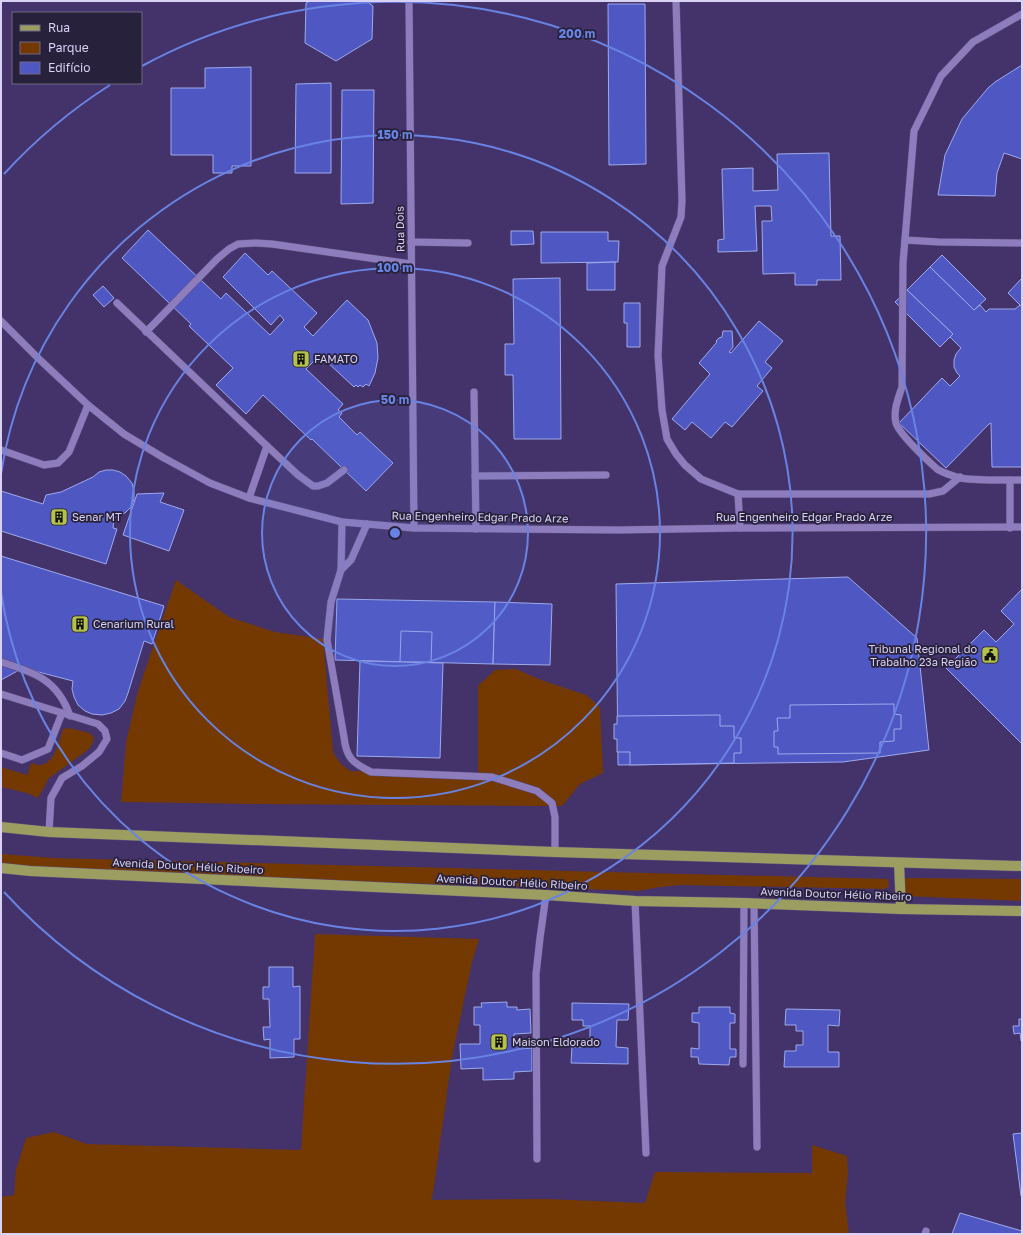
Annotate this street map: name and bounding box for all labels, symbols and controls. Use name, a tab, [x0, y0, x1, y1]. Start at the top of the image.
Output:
legend	[12, 12, 142, 84]
text: Rua	[48, 20, 70, 35]
text: 200 m	[559, 26, 595, 41]
text: Parque	[48, 40, 89, 55]
text: Edifício	[48, 60, 90, 75]
text: 150 m	[378, 127, 412, 142]
street label: Rua Dois	[393, 206, 406, 252]
text: 100 m	[377, 260, 413, 275]
building icon: FAMATO	[291, 349, 311, 369]
place label: FAMATO	[314, 352, 358, 365]
text: 50 m	[381, 392, 409, 407]
building icon: Senar MT	[49, 507, 69, 527]
street label: Rua Engenheiro Edgar Prado Arze	[392, 508, 568, 525]
place label: Senar MT	[72, 510, 122, 523]
street label: Rua Engenheiro Edgar Prado Arze	[716, 510, 892, 523]
centre of rings	[388, 526, 402, 540]
building icon: Cenarium Rural	[70, 614, 90, 634]
place label: Cenarium Rural	[93, 617, 175, 630]
place label: Tribunal Regional do Trabalho 23ª Região	[869, 642, 977, 668]
public building icon: Tribunal Regional do Trabalho 23ª Região	[980, 645, 1000, 665]
street label: Avenida Doutor Hélio Ribeiro	[112, 855, 264, 876]
street label: Avenida Doutor Hélio Ribeiro	[436, 871, 588, 892]
street label: Avenida Doutor Hélio Ribeiro	[760, 884, 912, 903]
building icon: Maison Eldorado	[489, 1032, 509, 1052]
place label: Maison Eldorado	[512, 1035, 600, 1048]

